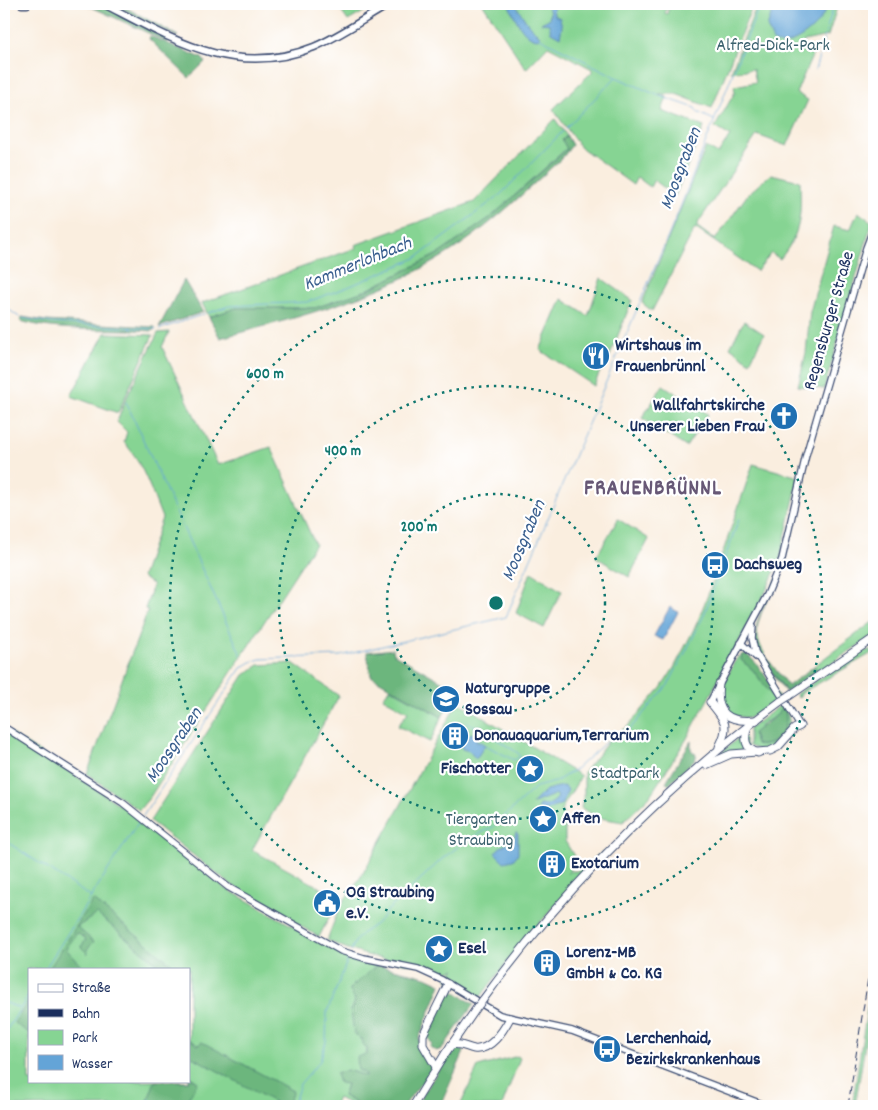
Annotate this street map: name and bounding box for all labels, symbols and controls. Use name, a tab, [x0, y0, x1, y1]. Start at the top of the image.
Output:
park label: Alfred-Dick-Park	[716, 34, 830, 59]
water label: Moosgraben	[654, 123, 710, 214]
water label: Kammerlohbach	[300, 231, 417, 299]
street label: Regensburger Straße	[798, 249, 862, 393]
place label: Wirtshaus im Frauenbrünnl	[615, 334, 706, 380]
restaurant icon: Wirtshaus im Frauenbrünnl	[581, 341, 611, 371]
text: 600 m	[246, 364, 284, 386]
place label: Wallfahrtskirche Unserer Lieben Frau	[629, 394, 765, 440]
church icon: Wallfahrtskirche Unserer Lieben Frau	[769, 401, 799, 431]
text: 400 m	[325, 441, 361, 463]
district label: FRAUENBRÜNNL	[584, 474, 722, 505]
water label: Moosgraben	[496, 495, 555, 586]
text: 200 m	[401, 517, 437, 539]
bus stop icon: Dachsweg	[700, 550, 730, 580]
place label: Dachsweg	[734, 553, 802, 578]
centre of rings	[487, 594, 505, 612]
place label: Naturgruppe Sossau	[465, 677, 550, 723]
school or university icon: Naturgruppe Sossau	[431, 684, 461, 714]
water label: Moosgraben	[140, 702, 211, 789]
building icon: Donauaquarium,Terrarium	[440, 721, 470, 751]
place label: Donauaquarium,Terrarium	[474, 724, 649, 749]
place icon: Fischotter	[515, 754, 545, 784]
place label: Fischotter	[441, 757, 511, 782]
park label: Stadtpark	[591, 762, 659, 787]
place icon: Affen	[528, 804, 558, 834]
place label: Affen	[562, 807, 600, 832]
park label: Tiergarten Straubing	[446, 808, 516, 854]
building icon: Exotarium	[537, 849, 567, 879]
place label: Exotarium	[571, 852, 639, 877]
place label: OG Straubing e.V.	[346, 881, 434, 927]
public building icon: OG Straubing e.V.	[312, 888, 342, 918]
place icon: Esel	[424, 934, 454, 964]
place label: Esel	[458, 937, 487, 962]
place label: Lorenz-MB GmbH & Co. KG	[566, 941, 662, 987]
building icon: Lorenz-MB GmbH & Co. KG	[532, 948, 562, 978]
legend	[28, 968, 190, 1082]
text: Straße	[72, 978, 111, 1000]
text: Bahn	[72, 1004, 100, 1026]
place label: Lerchenhaid, Bezirkskrankenhaus	[626, 1027, 761, 1073]
text: Park	[72, 1028, 98, 1050]
bus stop icon: Lerchenhaid, Bezirkskrankenhaus	[592, 1034, 622, 1064]
text: Wasser	[72, 1054, 113, 1076]

